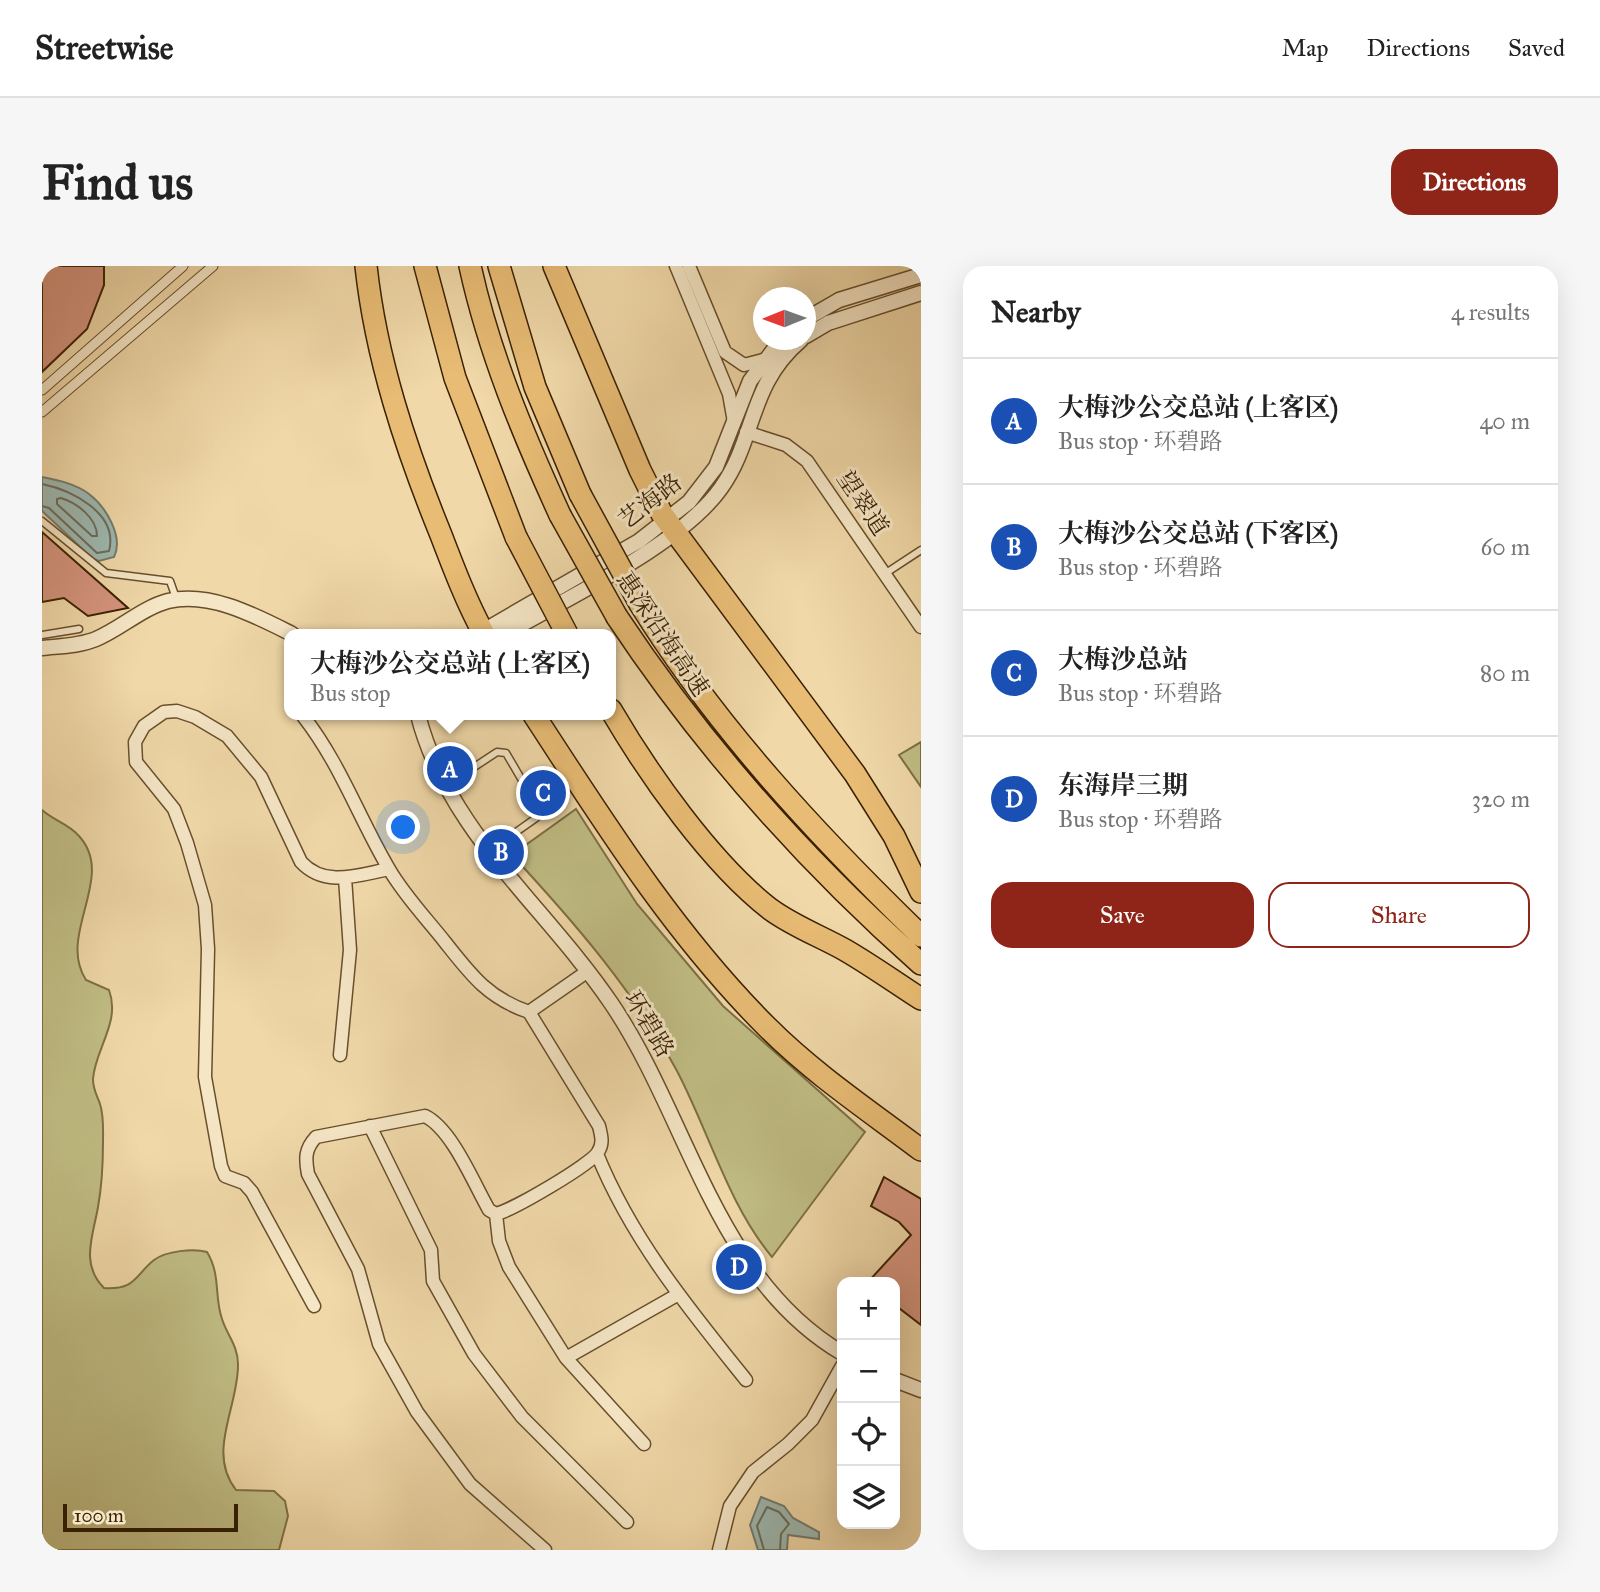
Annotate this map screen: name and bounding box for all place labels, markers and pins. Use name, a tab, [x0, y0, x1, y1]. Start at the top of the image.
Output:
pin: A	[427, 743, 473, 795]
pin: C	[520, 767, 566, 819]
pin: B	[478, 826, 524, 878]
pin: D	[716, 1241, 762, 1293]

